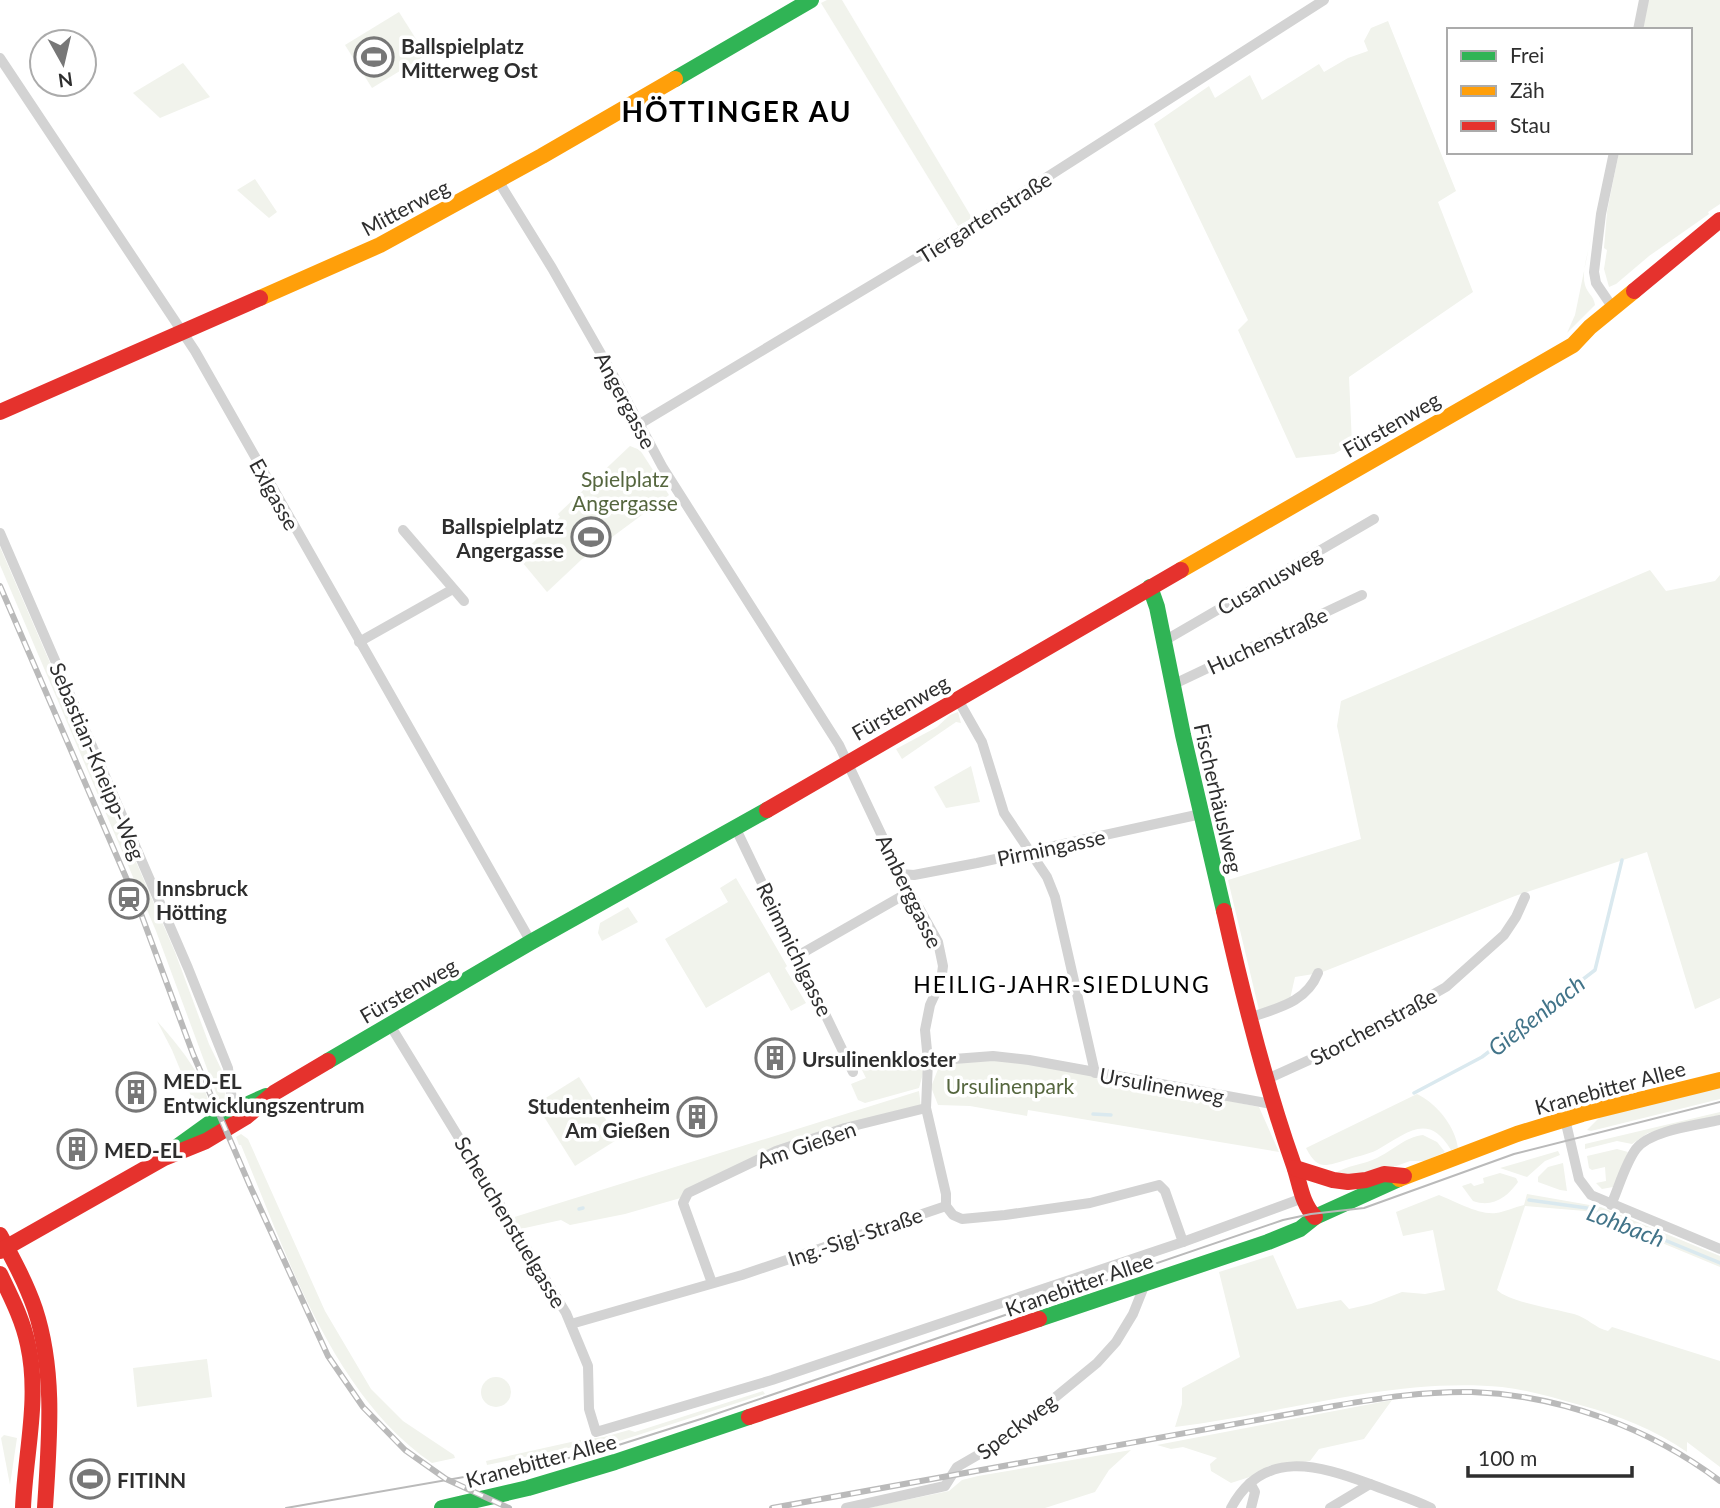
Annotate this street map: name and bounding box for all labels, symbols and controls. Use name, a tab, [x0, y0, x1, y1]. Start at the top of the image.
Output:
north arrow	[28, 28, 98, 98]
legend	[1447, 28, 1692, 154]
place label: Ballspielplatz Mitterweg Ost	[401, 33, 538, 82]
sports icon: Ballspielplatz Mitterweg Ost	[353, 36, 395, 78]
text: Frei	[1510, 42, 1544, 67]
text: N	[57, 68, 74, 93]
text: Zäh	[1510, 77, 1545, 102]
district label: HÖTTINGER AU	[621, 94, 853, 128]
text: Stau	[1510, 112, 1551, 137]
street label: Tiergartenstraße	[913, 166, 1055, 268]
street label: Mitterweg	[357, 173, 453, 241]
street label: Angergasse	[590, 347, 662, 453]
street label: Fürstenweg	[1338, 386, 1444, 462]
street label: Exlgasse	[245, 454, 305, 534]
park label: Spielplatz Angergasse	[572, 466, 678, 515]
place label: Ballspielplatz Angergasse	[441, 513, 564, 562]
sports icon: Ballspielplatz Angergasse	[570, 516, 612, 558]
street label: Cusanusweg	[1213, 540, 1326, 620]
street label: Huchenstraße	[1203, 601, 1331, 679]
street label: Sebastian-Kneipp-Weg	[45, 659, 151, 863]
street label: Fürstenweg	[847, 669, 953, 745]
street label: Fischerhäuslweg	[1190, 721, 1248, 875]
street label: Pirmingasse	[995, 823, 1107, 871]
street label: Amberggasse	[872, 830, 948, 952]
place label: Innsbruck Hötting	[156, 875, 249, 924]
station icon: Innsbruck Hötting	[108, 878, 150, 920]
street label: Reimmichlgasse	[752, 878, 838, 1020]
street label: Fürstenweg	[355, 952, 461, 1028]
water label: Gießenbach	[1482, 969, 1590, 1061]
district label: HEILIG-JAHR-SIEDLUNG	[913, 970, 1211, 998]
street label: Storchenstraße	[1305, 982, 1441, 1070]
building icon: Ursulinenkloster	[754, 1037, 796, 1079]
place label: Ursulinenkloster	[802, 1046, 956, 1071]
street label: Kranebitter Allee	[1532, 1055, 1688, 1119]
street label: Ursulinenweg	[1098, 1062, 1226, 1108]
place label: MED-EL Entwicklungszentrum	[163, 1068, 365, 1117]
building icon: MED-EL Entwicklungszentrum	[115, 1071, 157, 1113]
park label: Ursulinenpark	[946, 1073, 1075, 1098]
place label: Studentenheim Am Gießen	[528, 1093, 670, 1142]
building icon: Studentenheim Am Gießen	[676, 1096, 718, 1138]
street label: Am Gießen	[753, 1115, 859, 1173]
building icon: MED-EL	[56, 1128, 98, 1170]
street label: Scheuchenstuelgasse	[450, 1132, 572, 1312]
place label: MED-EL	[104, 1137, 183, 1162]
water label: Lohbach	[1583, 1197, 1669, 1253]
street label: Ing.-Sigl-Straße	[784, 1201, 926, 1271]
street label: Kranebitter Allee	[1002, 1247, 1156, 1321]
street label: Speckweg	[971, 1388, 1061, 1464]
street label: Kranebitter Allee	[463, 1428, 619, 1492]
scale bar	[1468, 1434, 1632, 1478]
text: 100 m	[1478, 1445, 1537, 1470]
sports icon: FITINN	[69, 1458, 111, 1500]
place label: FITINN	[117, 1467, 186, 1492]

